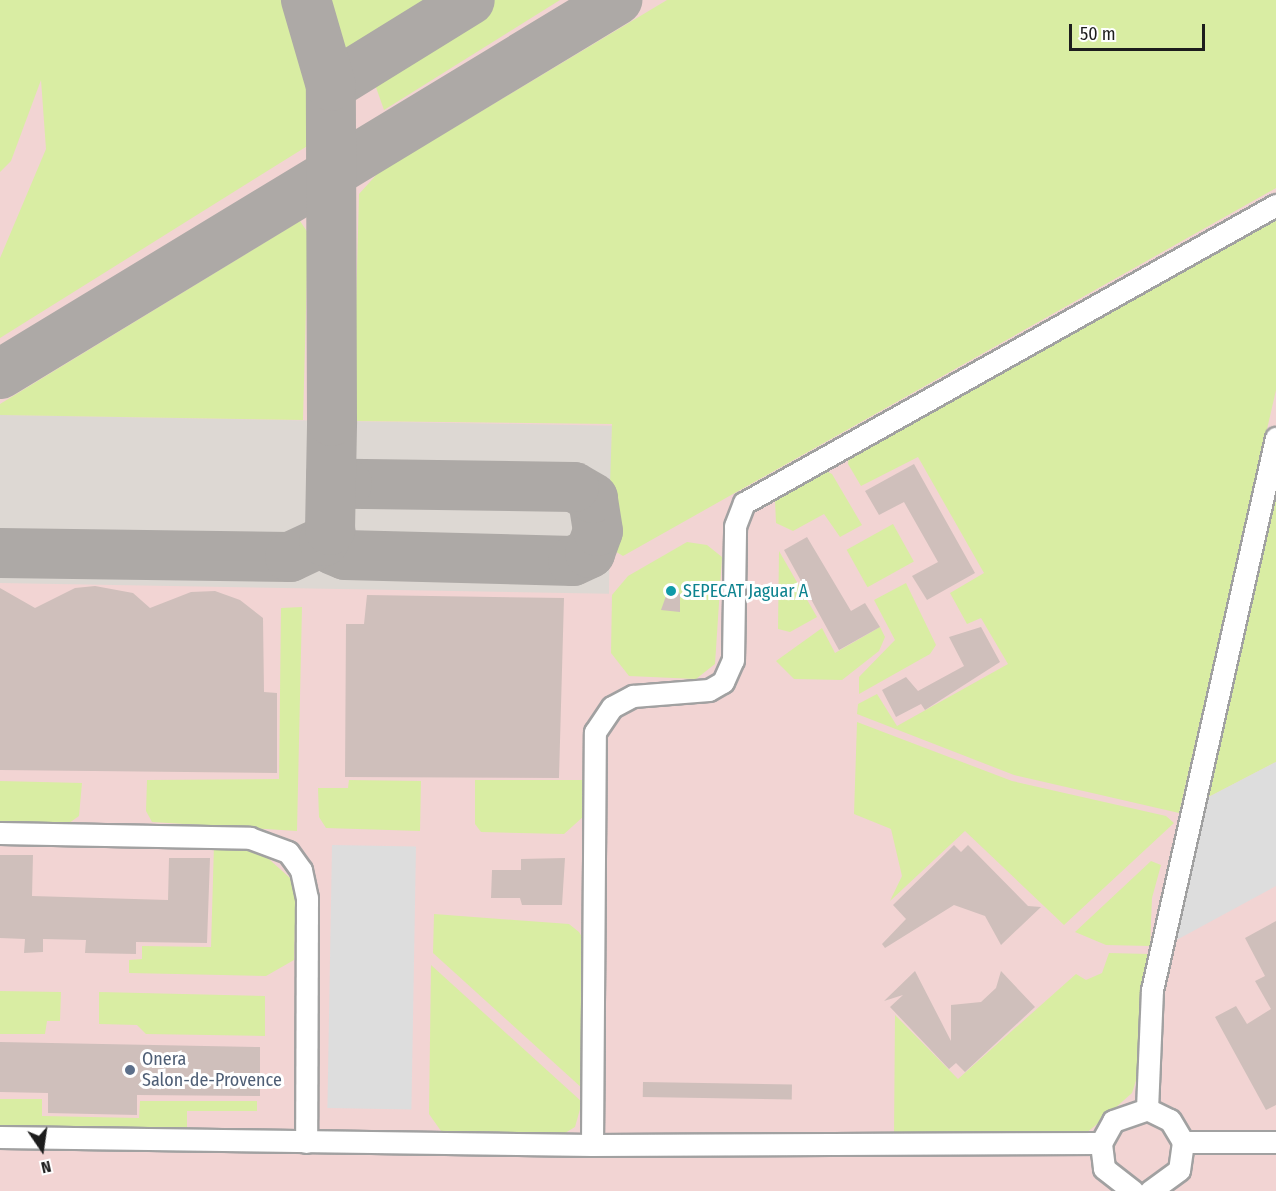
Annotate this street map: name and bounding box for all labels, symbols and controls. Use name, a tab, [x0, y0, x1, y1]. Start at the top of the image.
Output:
scale bar	[1072, 12, 1208, 50]
text: 50 m	[1080, 23, 1116, 45]
place label: SEPECAT Jaguar A	[683, 580, 808, 602]
marker: SEPECAT Jaguar A	[664, 584, 678, 598]
place label: Onera Salon-de-Provence	[142, 1049, 282, 1092]
marker: Onera Salon-de-Provence	[123, 1063, 137, 1077]
north arrow	[12, 1119, 72, 1179]
text: N	[39, 1157, 53, 1177]

